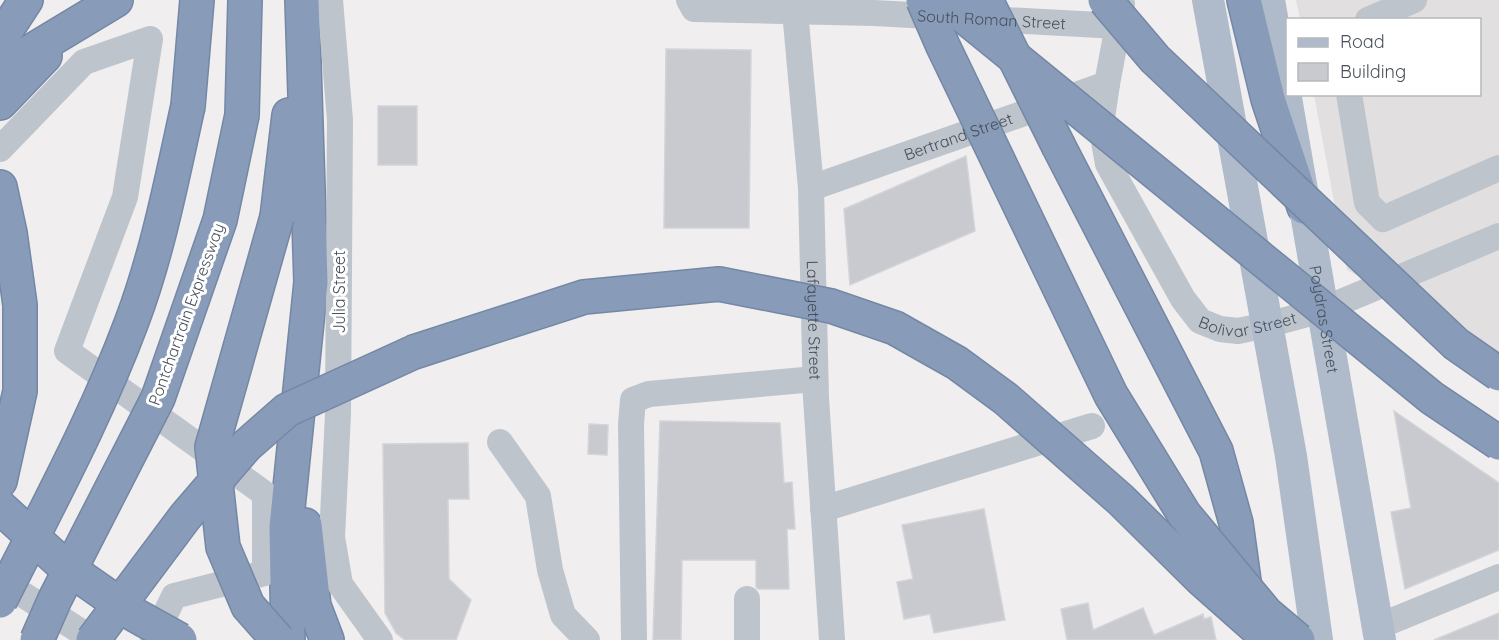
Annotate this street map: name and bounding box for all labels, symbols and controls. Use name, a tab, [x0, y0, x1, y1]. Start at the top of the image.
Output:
street label: South Roman Street	[917, 5, 1066, 33]
legend	[1286, 18, 1481, 96]
text: Road	[1340, 30, 1385, 53]
text: Building	[1340, 60, 1406, 83]
street label: Bertrand Street	[901, 108, 1015, 165]
street label: Pontchartrain Expressway	[144, 220, 228, 408]
street label: Julia Street	[329, 250, 349, 334]
street label: Lafayette Street	[803, 260, 826, 380]
street label: Poydras Street	[1305, 264, 1344, 375]
street label: Bolivar Street	[1196, 307, 1298, 342]

